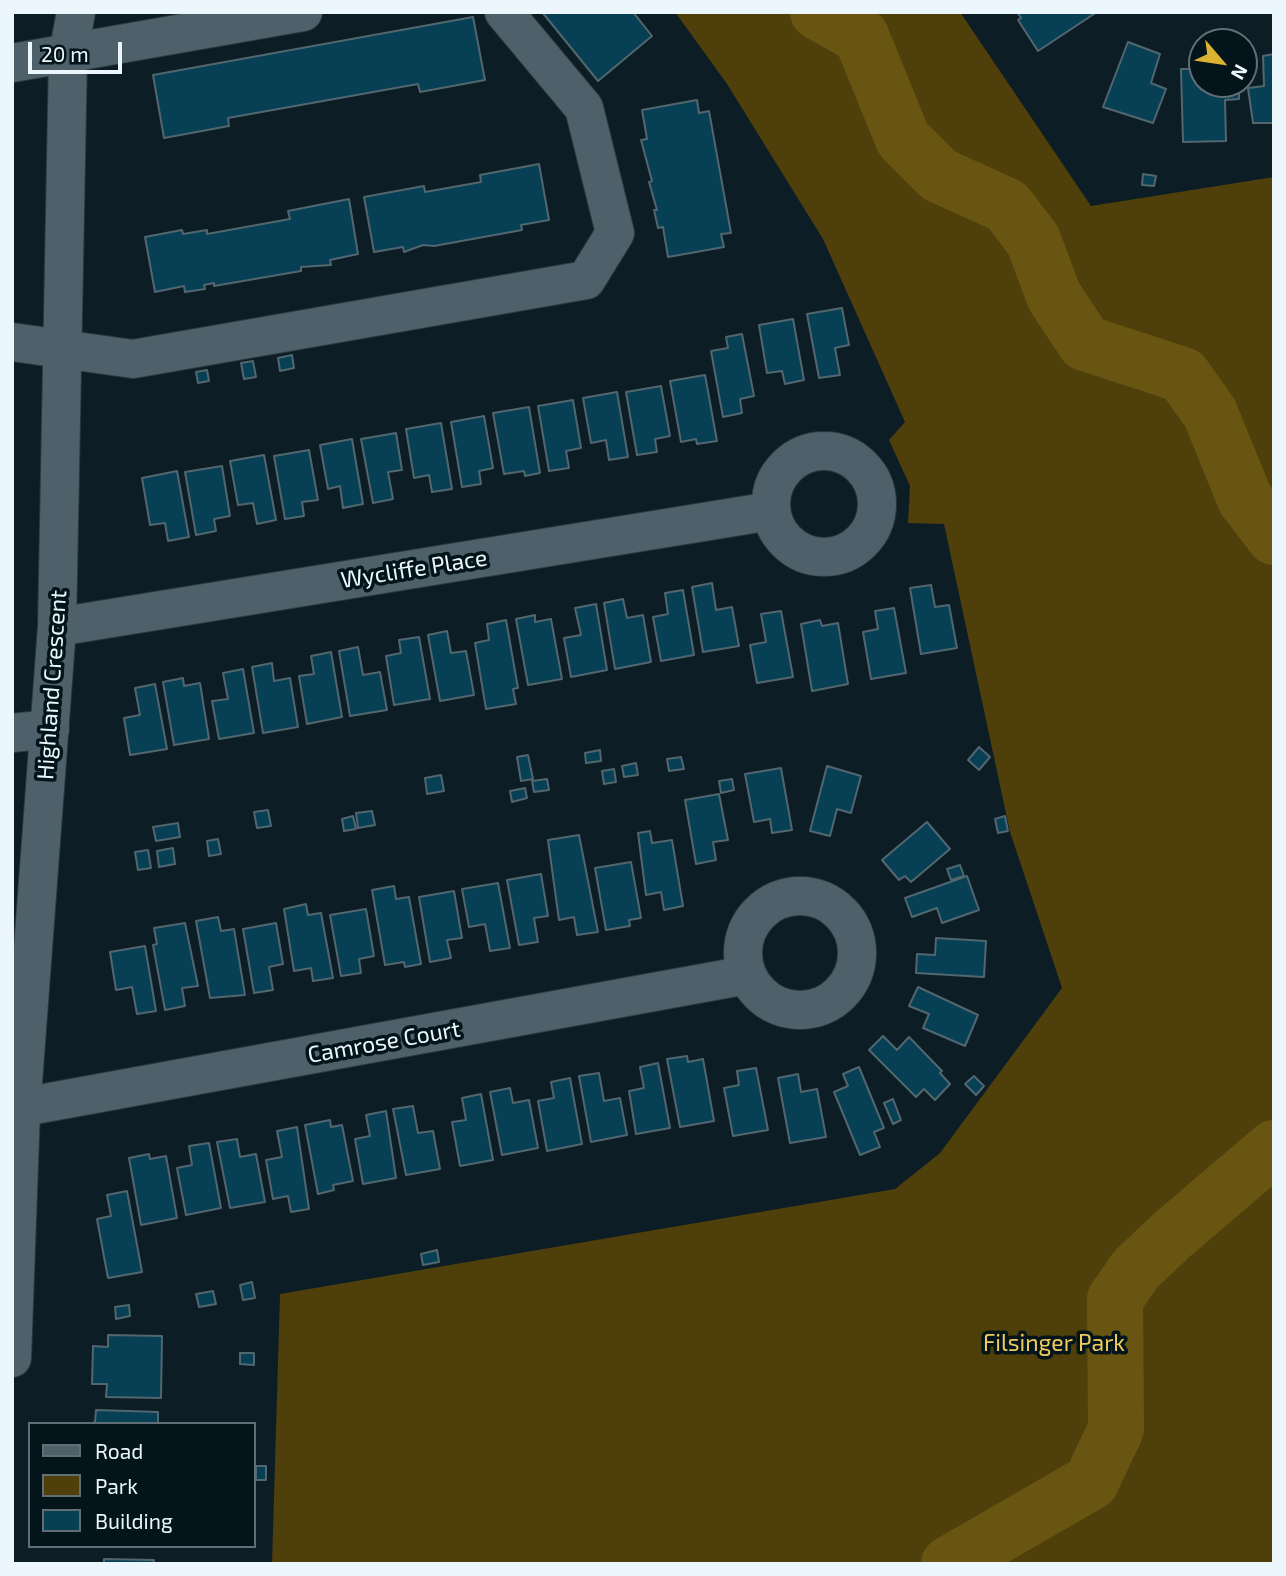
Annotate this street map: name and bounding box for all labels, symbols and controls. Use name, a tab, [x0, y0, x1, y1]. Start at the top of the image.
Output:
scale bar	[32, 28, 126, 72]
north arrow	[1188, 28, 1258, 98]
text: 20 m	[41, 41, 89, 66]
text: N	[1227, 61, 1253, 84]
street label: Wycliffe Place	[339, 544, 489, 594]
street label: Highland Crescent	[32, 589, 72, 781]
street label: Camrose Court	[306, 1015, 462, 1069]
park label: Filsinger Park	[983, 1329, 1125, 1357]
legend	[28, 1422, 256, 1548]
text: Road	[95, 1438, 143, 1463]
text: Park	[95, 1473, 138, 1498]
text: Building	[95, 1508, 173, 1533]

